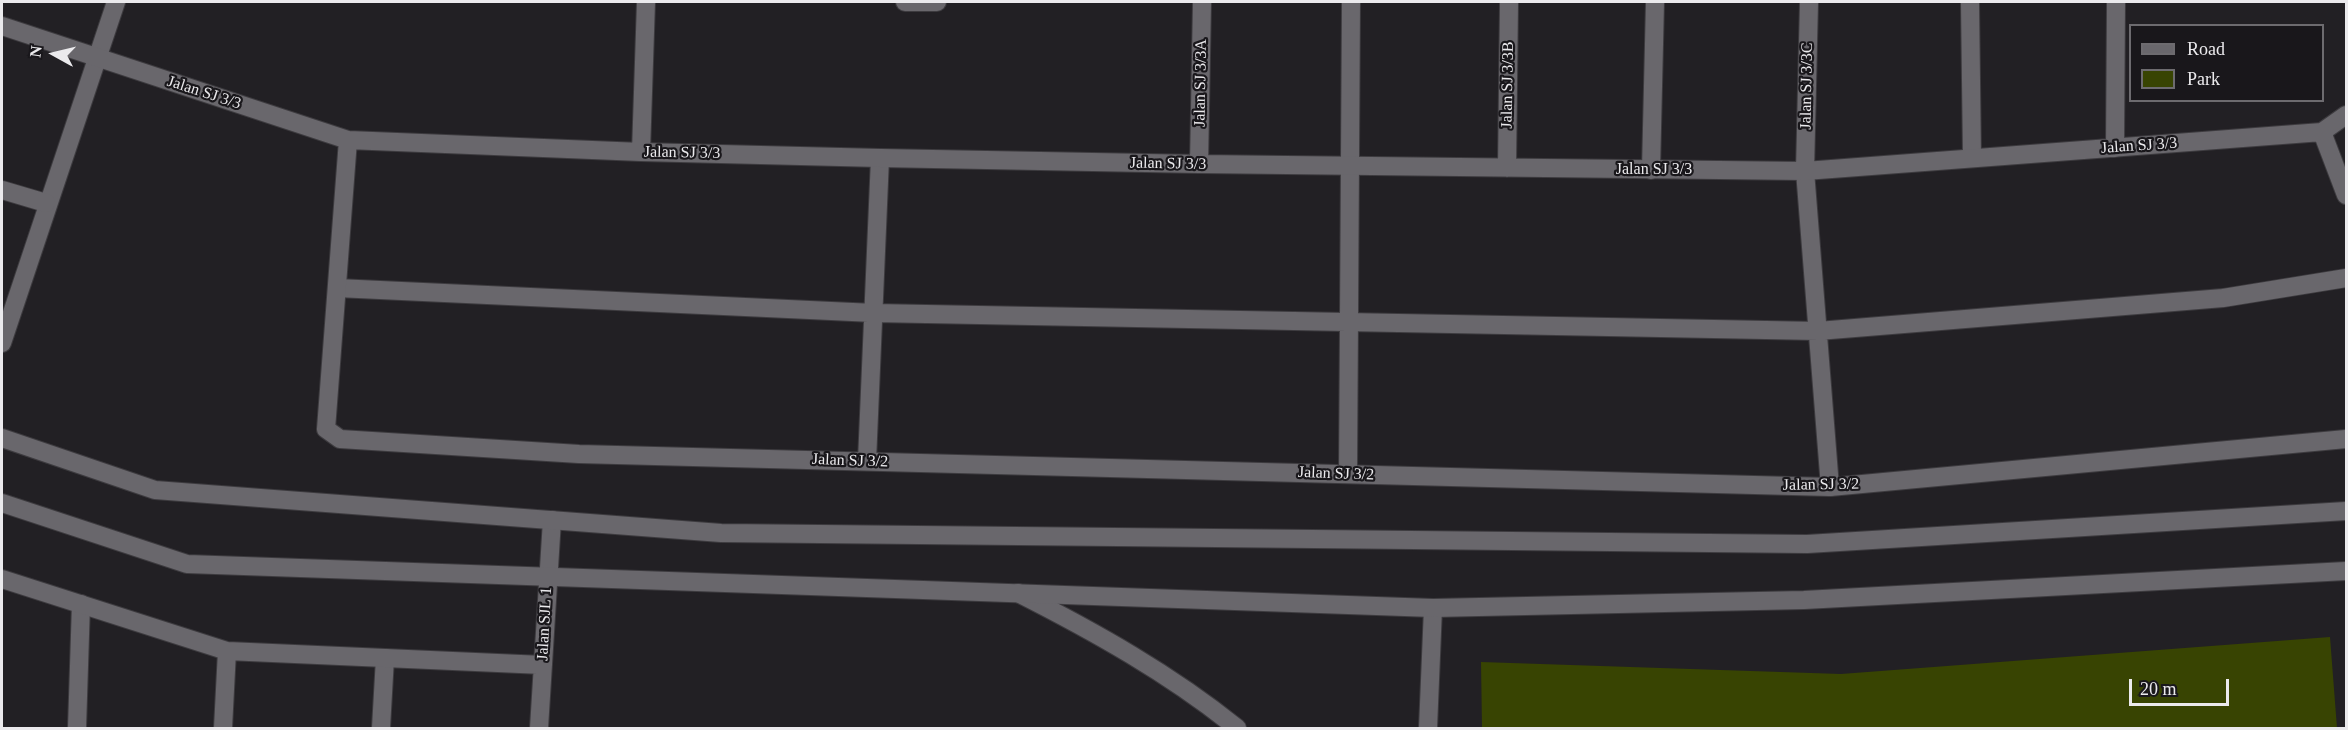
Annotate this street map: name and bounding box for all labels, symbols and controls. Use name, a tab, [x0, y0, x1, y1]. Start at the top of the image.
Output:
north arrow	[24, 24, 84, 84]
legend	[2129, 24, 2324, 102]
street label: Jalan SJ 3/3A	[1191, 39, 1211, 127]
text: Road	[2187, 39, 2225, 59]
street label: Jalan SJ 3/3B	[1498, 41, 1518, 129]
street label: Jalan SJ 3/3C	[1797, 42, 1817, 130]
text: N	[26, 45, 45, 58]
text: Park	[2187, 69, 2220, 89]
street label: Jalan SJ 3/3	[165, 72, 243, 114]
street label: Jalan SJ 3/3	[2100, 134, 2178, 158]
street label: Jalan SJ 3/3	[644, 143, 720, 163]
street label: Jalan SJ 3/3	[1130, 154, 1206, 174]
street label: Jalan SJ 3/3	[1616, 160, 1692, 180]
street label: Jalan SJ 3/2	[811, 450, 889, 472]
street label: Jalan SJ 3/2	[1297, 463, 1375, 485]
street label: Jalan SJ 3/2	[1783, 475, 1859, 495]
street label: Jalan SJL 1	[533, 587, 557, 661]
scale bar	[2132, 667, 2232, 705]
text: 20 m	[2140, 679, 2177, 699]

